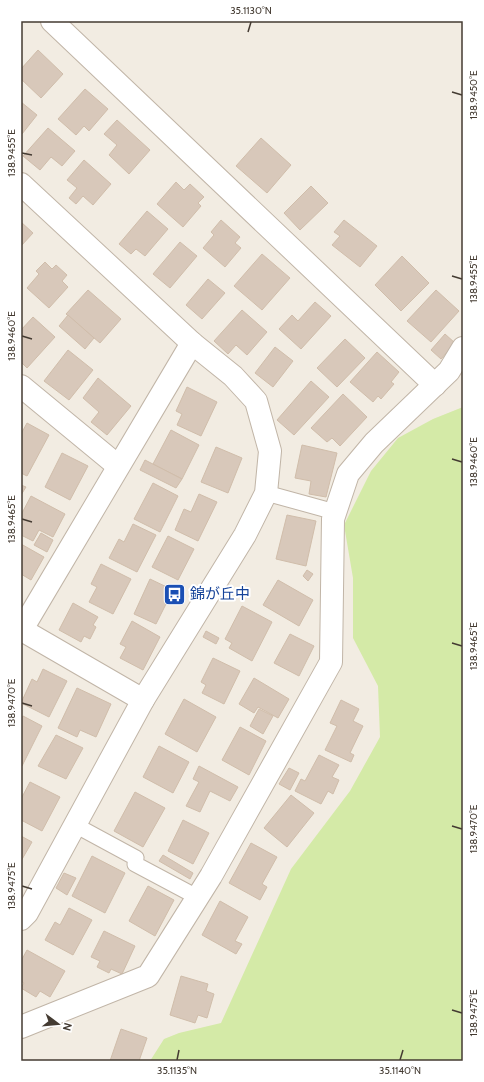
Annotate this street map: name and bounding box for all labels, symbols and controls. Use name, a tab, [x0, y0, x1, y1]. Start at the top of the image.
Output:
text: 35.1130°N	[230, 4, 272, 17]
text: 138.9450°E	[467, 70, 480, 120]
text: 138.9455°E	[5, 129, 18, 177]
text: 138.9455°E	[467, 255, 480, 303]
text: 138.9460°E	[5, 311, 18, 361]
text: 138.9460°E	[467, 437, 480, 487]
text: 138.9465°E	[5, 495, 18, 543]
bus stop icon: 錦が丘中	[162, 581, 188, 607]
place label: 錦が丘中	[190, 585, 250, 603]
text: 138.9465°E	[467, 622, 480, 670]
text: 138.9470°E	[5, 678, 18, 727]
text: 138.9470°E	[467, 804, 480, 853]
text: 138.9475°E	[5, 862, 18, 910]
text: 138.9475°E	[467, 989, 480, 1037]
north arrow	[38, 1004, 78, 1044]
text: N	[60, 1021, 75, 1032]
text: 35.1135°N	[157, 1064, 197, 1077]
text: 35.1140°N	[379, 1064, 421, 1077]

